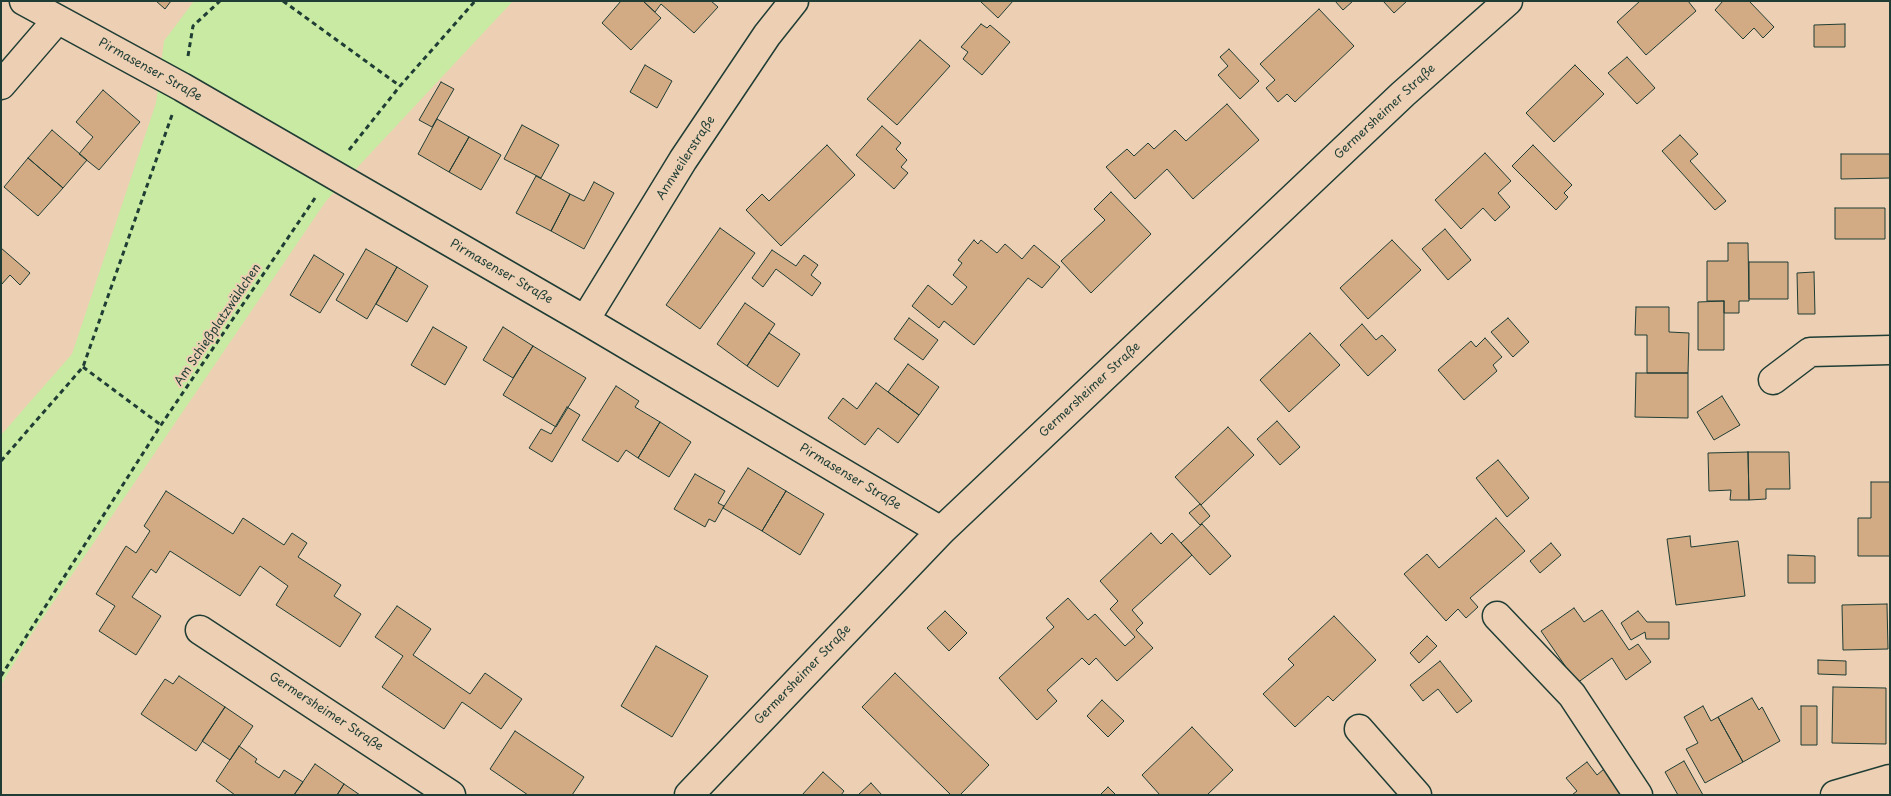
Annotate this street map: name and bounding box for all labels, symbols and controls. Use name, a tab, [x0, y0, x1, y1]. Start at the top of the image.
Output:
street label: Pirmasenser Straße	[96, 36, 204, 104]
street label: Germersheimer Straße	[1331, 61, 1439, 163]
street label: Annweilerstraße	[654, 113, 718, 203]
street label: Pirmasenser Straße	[447, 237, 555, 307]
street label: Am Schießplatzwäldchen	[172, 261, 264, 389]
street label: Germersheimer Straße	[1036, 339, 1144, 441]
street label: Pirmasenser Straße	[797, 441, 903, 513]
street label: Germersheimer Straße	[752, 622, 854, 728]
street label: Germersheimer Straße	[266, 670, 386, 754]

